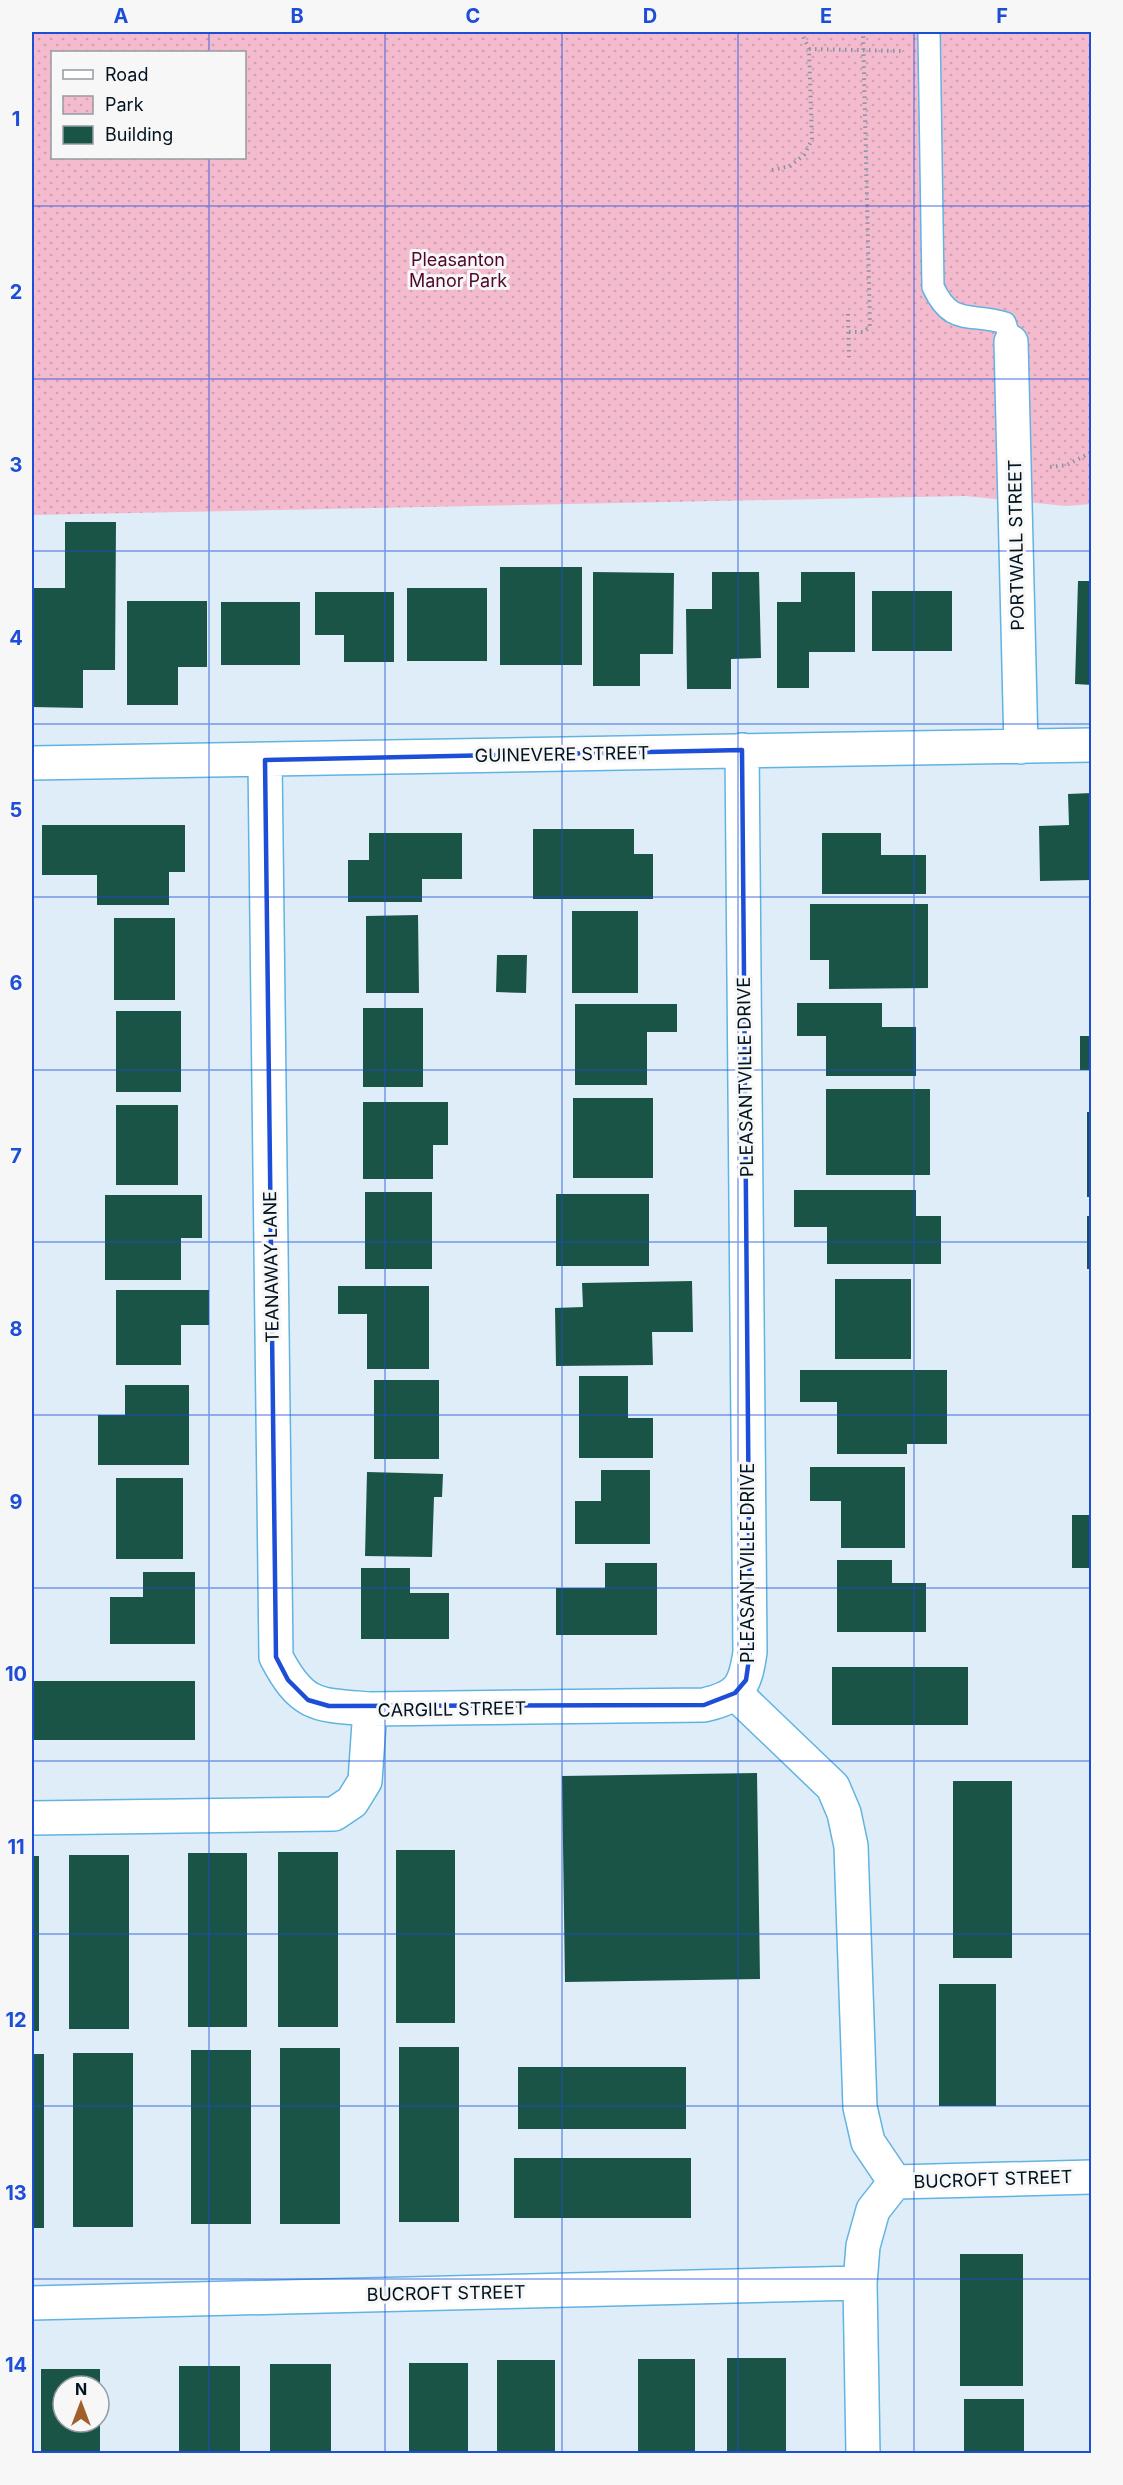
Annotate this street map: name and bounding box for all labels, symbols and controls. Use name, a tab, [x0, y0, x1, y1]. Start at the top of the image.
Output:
text: A	[114, 4, 129, 28]
text: B	[290, 4, 304, 28]
text: C	[466, 4, 480, 28]
text: D	[643, 4, 657, 28]
text: E	[820, 4, 832, 28]
text: F	[996, 4, 1008, 28]
legend	[51, 51, 246, 159]
text: Road	[105, 64, 148, 85]
text: Park	[105, 94, 144, 115]
text: 1	[12, 107, 20, 131]
text: Building	[105, 124, 173, 145]
park label: Pleasanton Manor Park	[409, 249, 507, 291]
text: 2	[10, 280, 22, 304]
text: 3	[10, 453, 22, 477]
street label: PORTWALL STREET	[1004, 459, 1028, 631]
text: 4	[9, 626, 23, 650]
street label: GUINEVERE STREET	[474, 742, 650, 766]
text: 5	[10, 798, 22, 822]
text: 6	[10, 971, 23, 995]
street label: PLEASANTVILLE DRIVE	[733, 977, 757, 1177]
text: 7	[10, 1144, 22, 1168]
street label: TEANAWAY LANE	[259, 1191, 283, 1343]
text: 8	[9, 1317, 23, 1341]
street label: PLEASANTVILLE DRIVE	[737, 1463, 758, 1663]
text: 9	[10, 1490, 23, 1514]
text: 10	[5, 1662, 27, 1686]
street label: CARGILL STREET	[378, 1697, 526, 1721]
text: 11	[7, 1835, 25, 1859]
text: 12	[5, 2008, 27, 2032]
street label: BUCROFT STREET	[913, 2166, 1073, 2192]
text: 13	[5, 2181, 27, 2205]
street label: BUCROFT STREET	[366, 2281, 526, 2305]
text: 14	[5, 2353, 27, 2377]
north arrow	[51, 2374, 111, 2434]
text: N	[75, 2379, 87, 2399]

